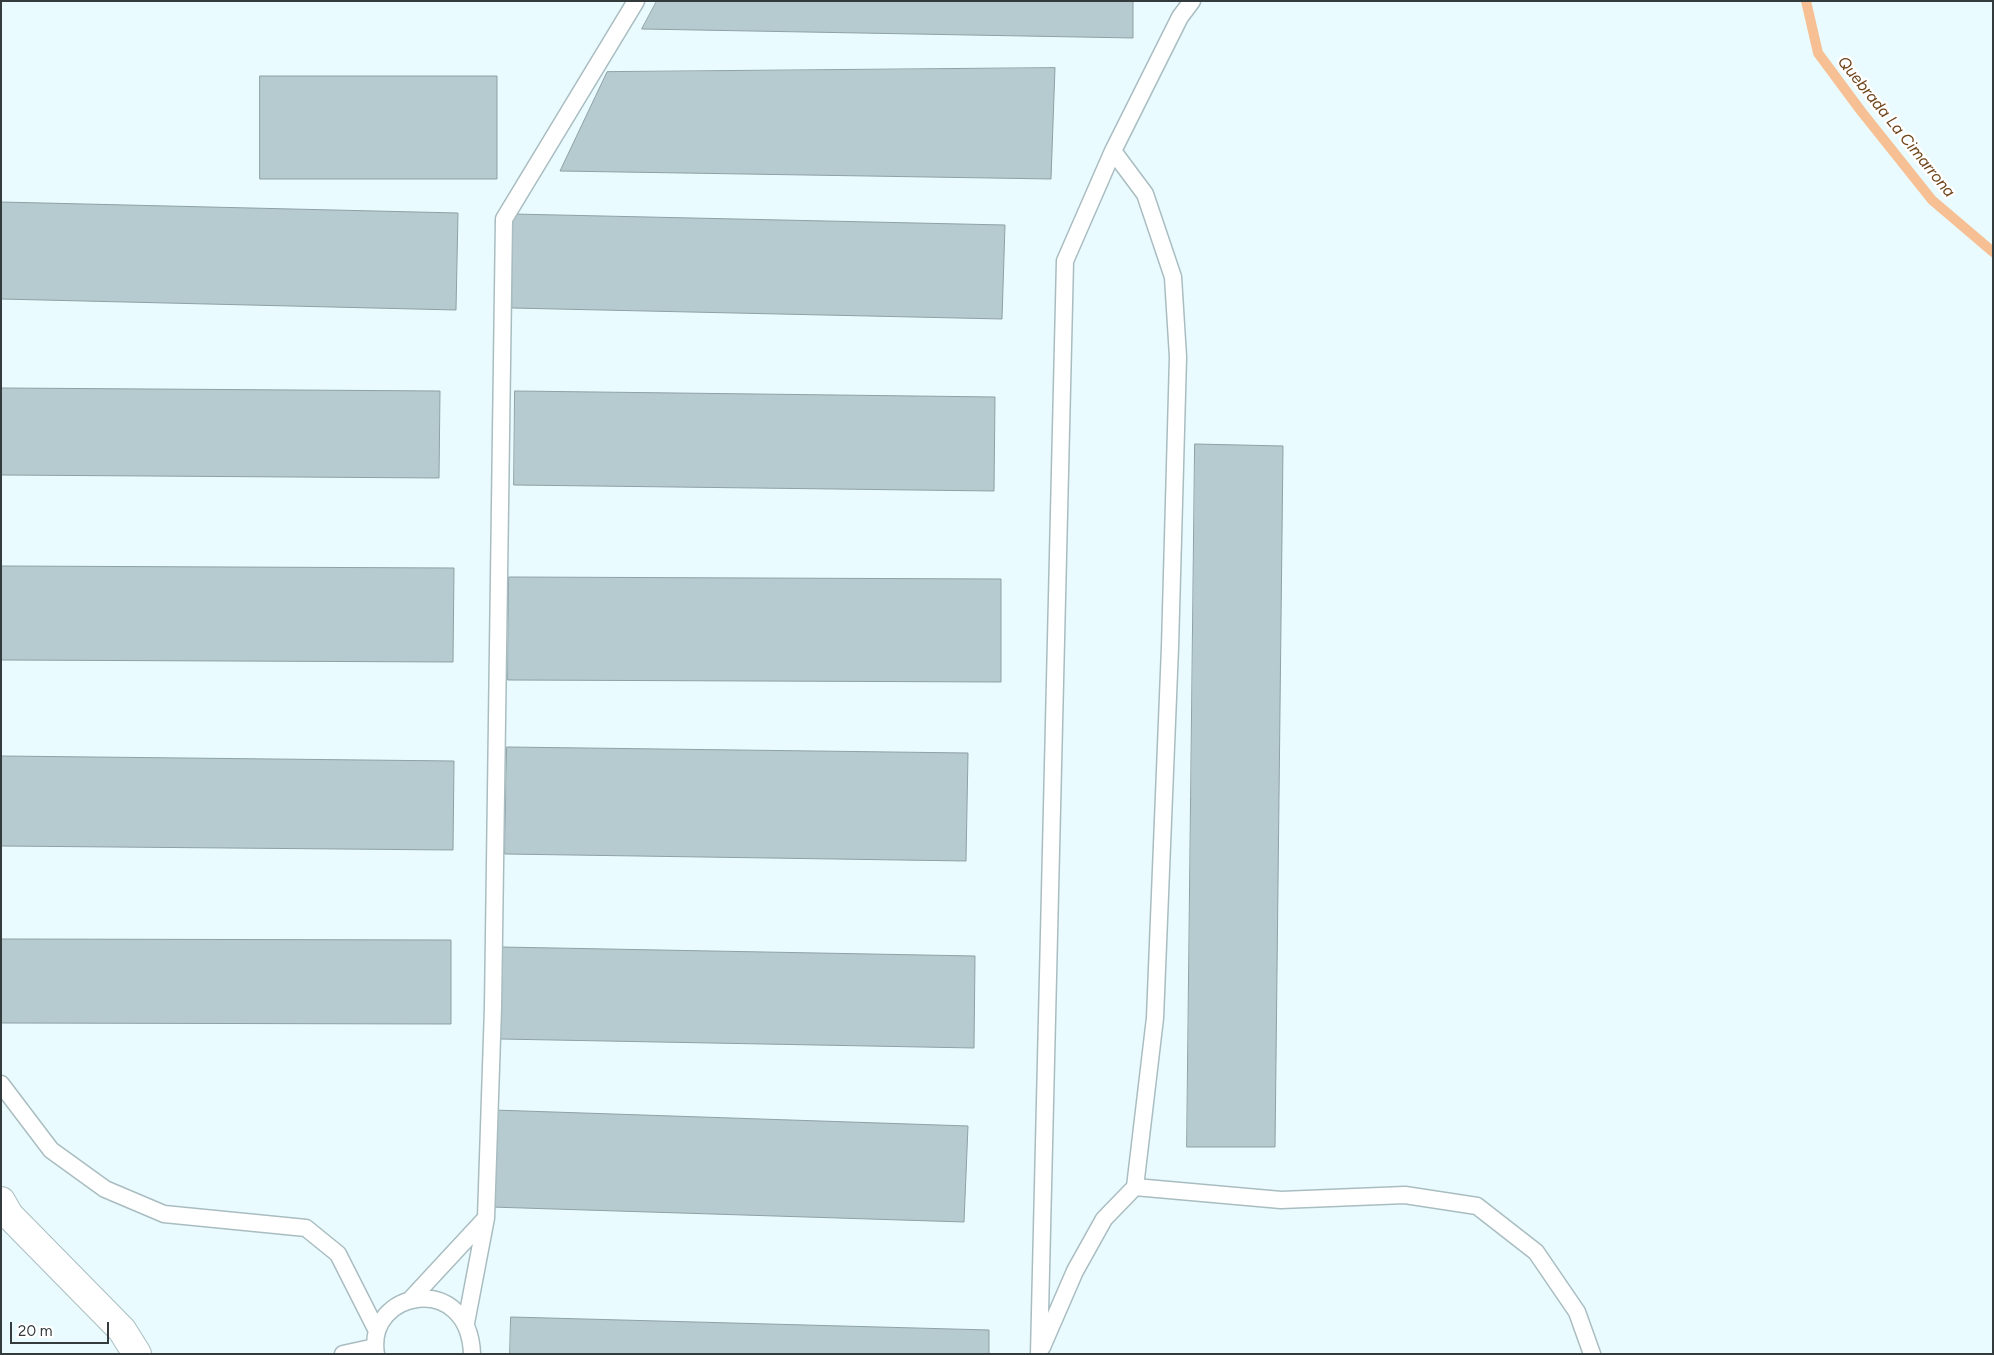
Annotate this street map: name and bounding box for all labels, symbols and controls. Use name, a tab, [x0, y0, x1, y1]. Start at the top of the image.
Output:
water label: Quebrada La Cimarrona	[1833, 53, 1959, 201]
scale bar	[12, 1312, 111, 1344]
text: 20 m	[18, 1322, 52, 1340]

